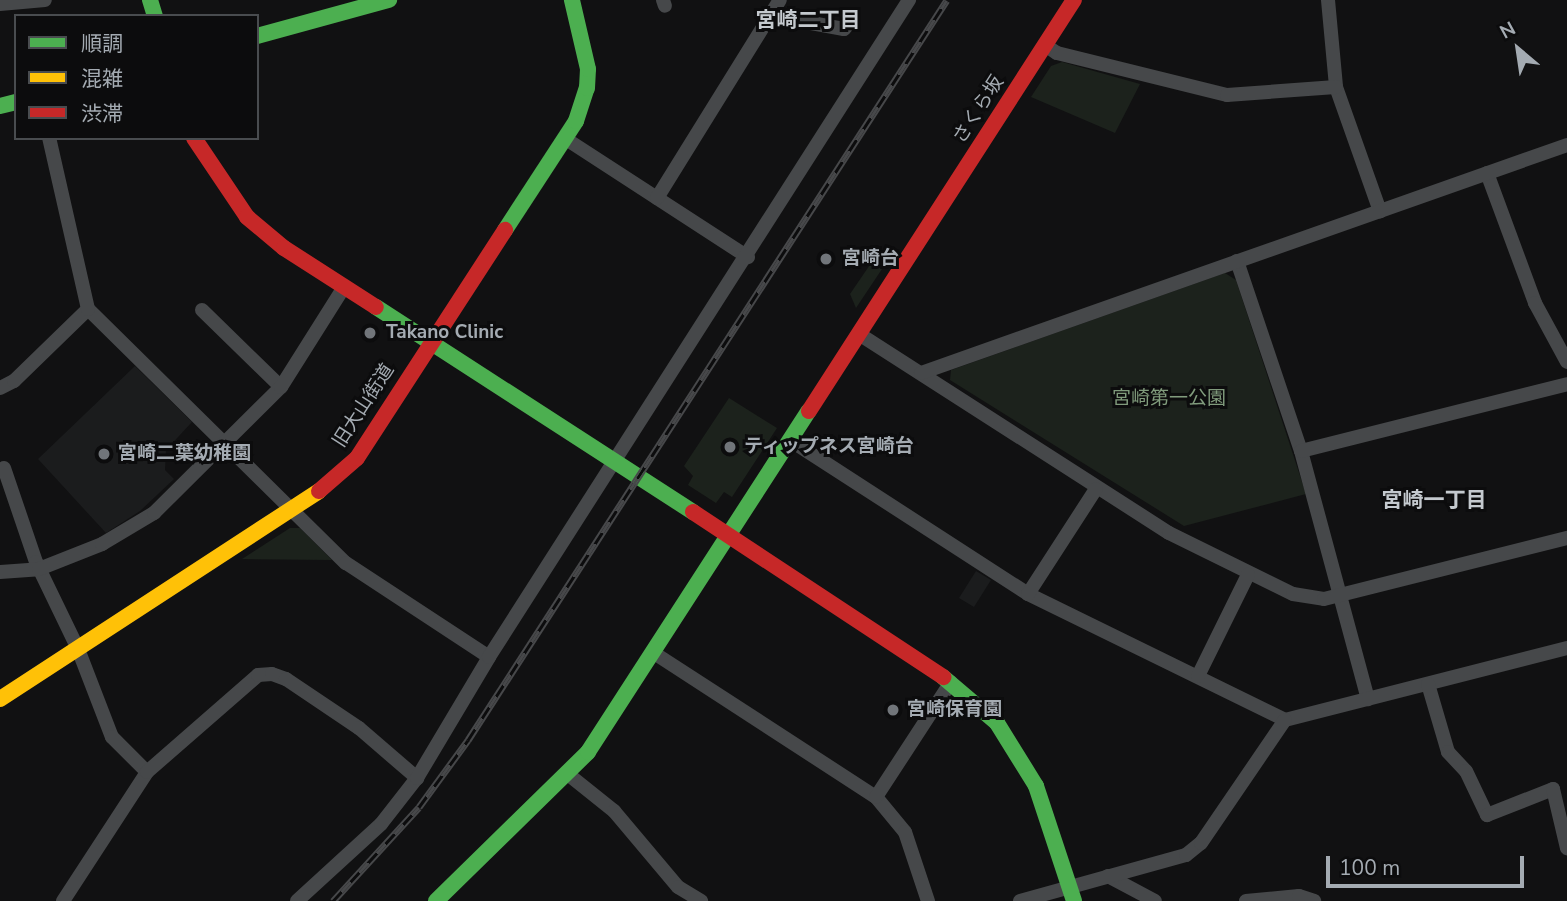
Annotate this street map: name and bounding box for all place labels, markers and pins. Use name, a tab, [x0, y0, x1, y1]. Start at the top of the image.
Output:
place label: 宮崎台	[842, 248, 899, 270]
marker: 宮崎台	[816, 249, 836, 269]
place label: Takano Clinic	[386, 322, 503, 344]
marker: Takano Clinic	[360, 323, 380, 343]
place label: ティップネス宮崎台	[744, 436, 915, 458]
marker: ティップネス宮崎台	[722, 439, 738, 455]
place label: 宮崎二葉幼稚園	[118, 443, 251, 465]
marker: 宮崎二葉幼稚園	[96, 446, 112, 462]
place label: 宮崎保育園	[907, 699, 1002, 721]
marker: 宮崎保育園	[885, 702, 901, 718]

